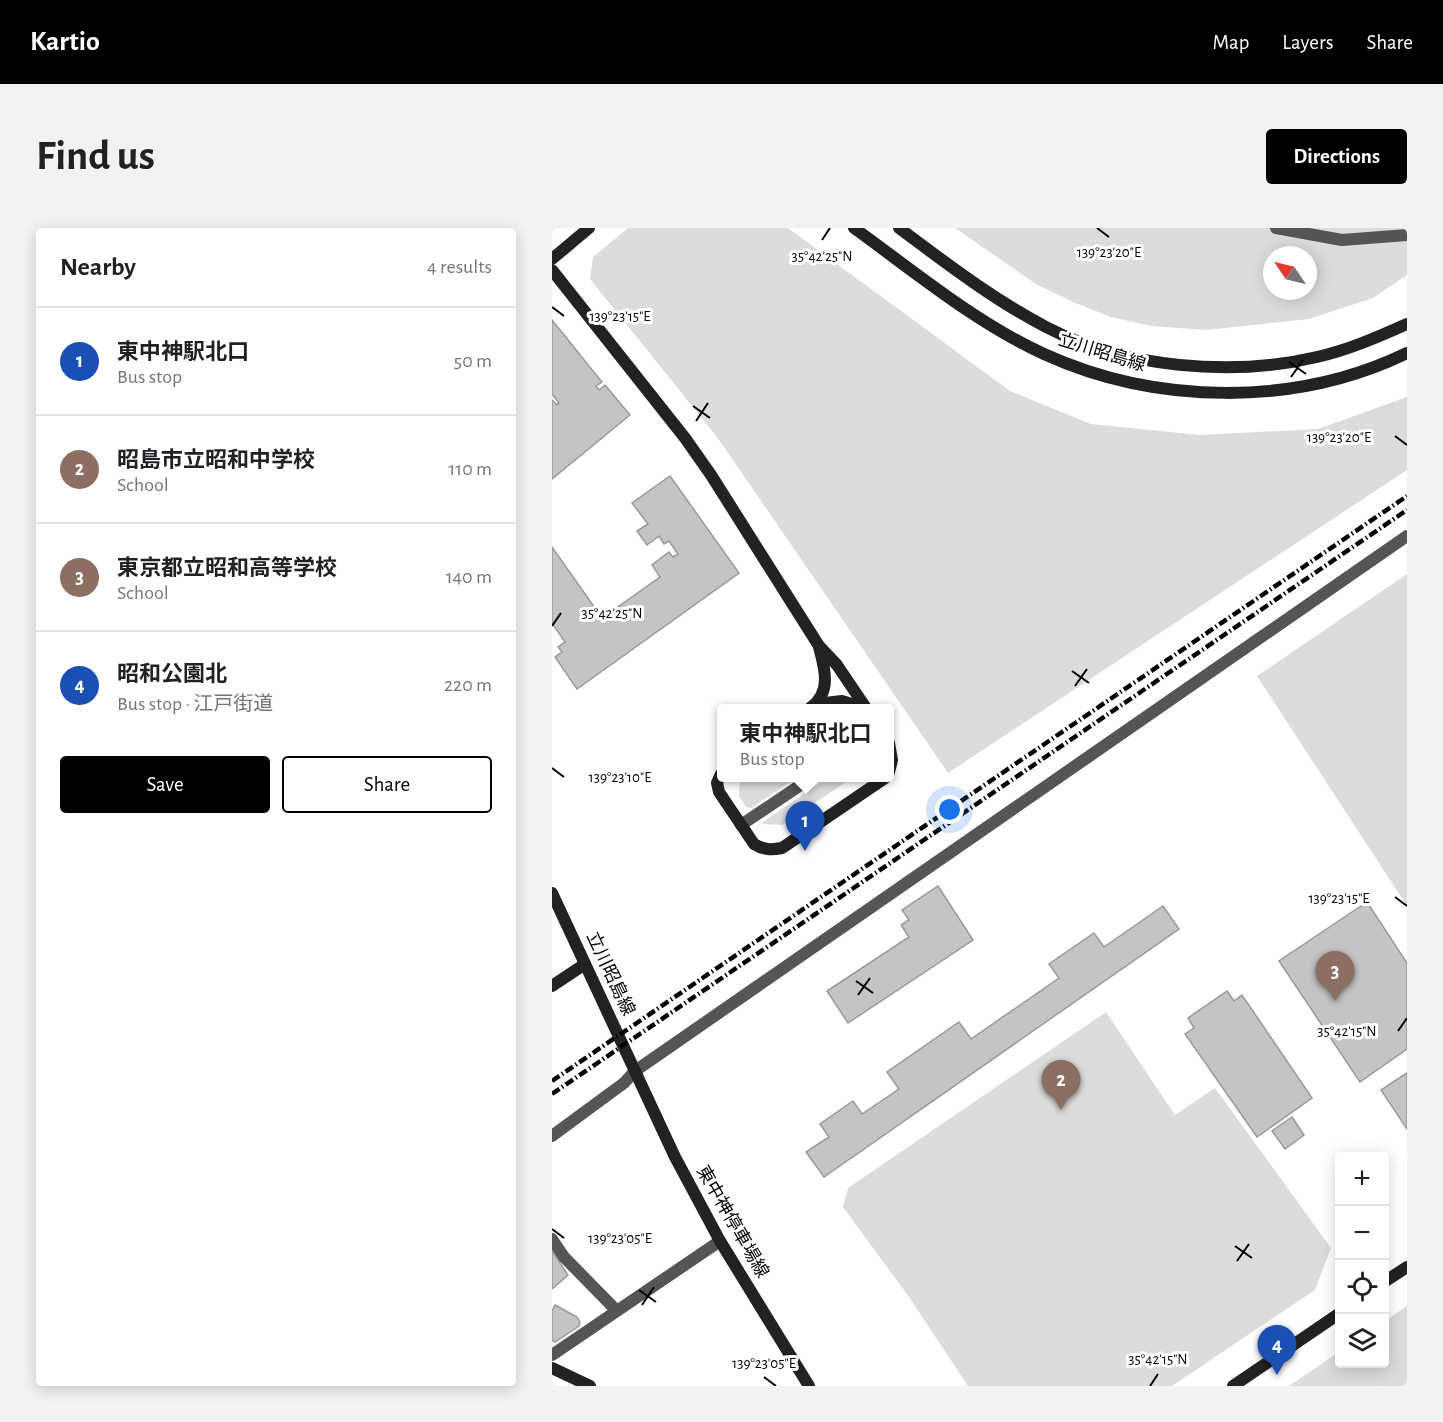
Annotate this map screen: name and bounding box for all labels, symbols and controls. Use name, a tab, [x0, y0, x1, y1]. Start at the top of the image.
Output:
text: Kartio	[30, 28, 100, 56]
text: Map	[1213, 32, 1249, 53]
text: Layers	[1282, 32, 1333, 53]
text: Share	[1366, 32, 1413, 53]
button: Directions	[1266, 129, 1407, 184]
text: Find us	[36, 135, 155, 177]
text: 139°23'20"E	[1077, 245, 1141, 260]
north arrow	[1263, 246, 1317, 300]
text: 35°42'25"N	[792, 249, 852, 264]
text: Nearby	[60, 254, 136, 280]
text: 4 results	[427, 257, 492, 277]
text: 139°23'15"E	[589, 309, 651, 324]
street label: 立川昭島線	[1056, 329, 1148, 375]
text: 東中神駅北口	[117, 341, 249, 363]
text: 1	[76, 351, 83, 371]
text: 50 m	[454, 351, 492, 371]
text: Bus stop	[117, 367, 182, 387]
text: 139°23'20"E	[1307, 430, 1371, 445]
text: 昭島市立昭和中学校	[117, 449, 315, 471]
text: 2	[75, 459, 84, 479]
text: 110 m	[448, 459, 492, 479]
text: School	[117, 475, 169, 495]
text: 東京都立昭和高等学校	[117, 557, 337, 579]
text: 3	[75, 567, 84, 587]
text: 140 m	[446, 567, 492, 587]
text: School	[117, 583, 169, 603]
text: 35°42'25"N	[582, 606, 642, 621]
text: 昭和公園北	[117, 663, 227, 685]
text: 4	[74, 675, 85, 695]
text: 220 m	[444, 675, 492, 695]
text: Bus stop · 江戸街道	[117, 694, 273, 714]
popup	[717, 704, 894, 782]
text: 東中神駅北口	[739, 723, 872, 745]
text: Bus stop	[739, 749, 805, 769]
button: Save	[60, 756, 270, 813]
button: Share	[282, 756, 492, 813]
text: 139°23'10"E	[589, 770, 651, 785]
your location	[935, 795, 964, 824]
pin: 1	[786, 802, 824, 851]
text: 139°23'15"E	[1308, 891, 1370, 906]
street label: 立川昭島線	[583, 929, 639, 1019]
pin: 3	[1316, 952, 1354, 1001]
text: 35°42'15"N	[1317, 1024, 1377, 1039]
pin: 2	[1042, 1060, 1080, 1110]
map controls	[1335, 1152, 1389, 1368]
button: +	[1335, 1152, 1389, 1206]
street label: 東中神停車場線	[693, 1162, 773, 1281]
button: −	[1335, 1206, 1389, 1260]
text: 139°23'05"E	[588, 1231, 652, 1246]
button: locate	[1335, 1260, 1389, 1314]
button: layers	[1335, 1314, 1389, 1368]
pin: 4	[1258, 1326, 1296, 1375]
text: 35°42'15"N	[1128, 1352, 1188, 1367]
text: 139°23'05"E	[732, 1356, 796, 1371]

